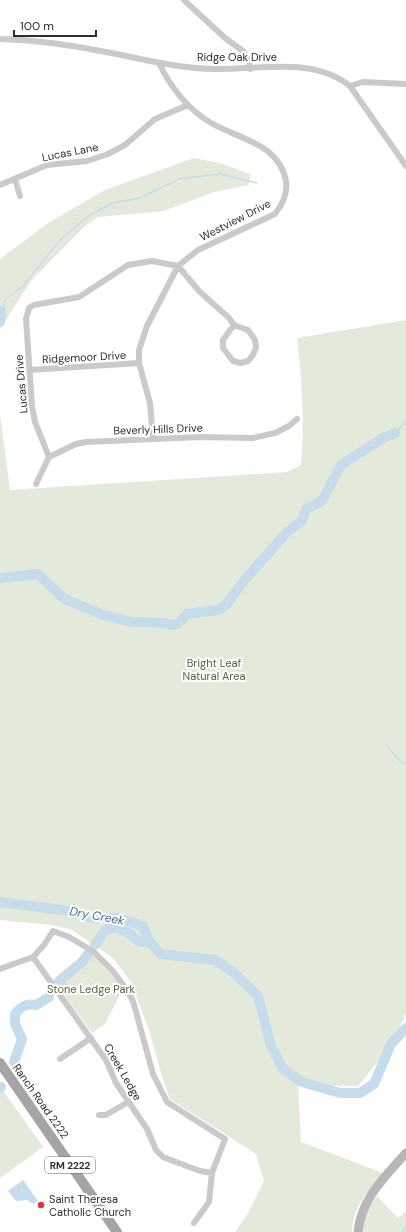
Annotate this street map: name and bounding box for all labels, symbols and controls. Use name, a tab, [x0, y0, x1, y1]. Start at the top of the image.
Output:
scale bar	[14, 12, 96, 38]
text: 100 m	[20, 18, 54, 34]
street label: Ridge Oak Drive	[197, 50, 277, 64]
street label: Lucas Lane	[41, 140, 99, 164]
street label: Westview Drive	[197, 196, 273, 244]
street label: Ridgemoor Drive	[42, 348, 126, 366]
street label: Lucas Drive	[11, 354, 31, 414]
street label: Beverly Hills Drive	[113, 420, 203, 438]
park label: Bright Leaf Natural Area	[183, 656, 245, 683]
water label: Dry Creek	[68, 903, 127, 929]
park label: Stone Ledge Park	[47, 982, 135, 996]
street label: Creek Ledge	[101, 1041, 145, 1103]
street label: Ranch Road 2222	[10, 1061, 72, 1141]
road number: RM 2222	[45, 1157, 95, 1173]
place label: Saint Theresa Catholic Church	[49, 1192, 131, 1219]
marker: Saint Theresa Catholic Church	[36, 1200, 46, 1210]

